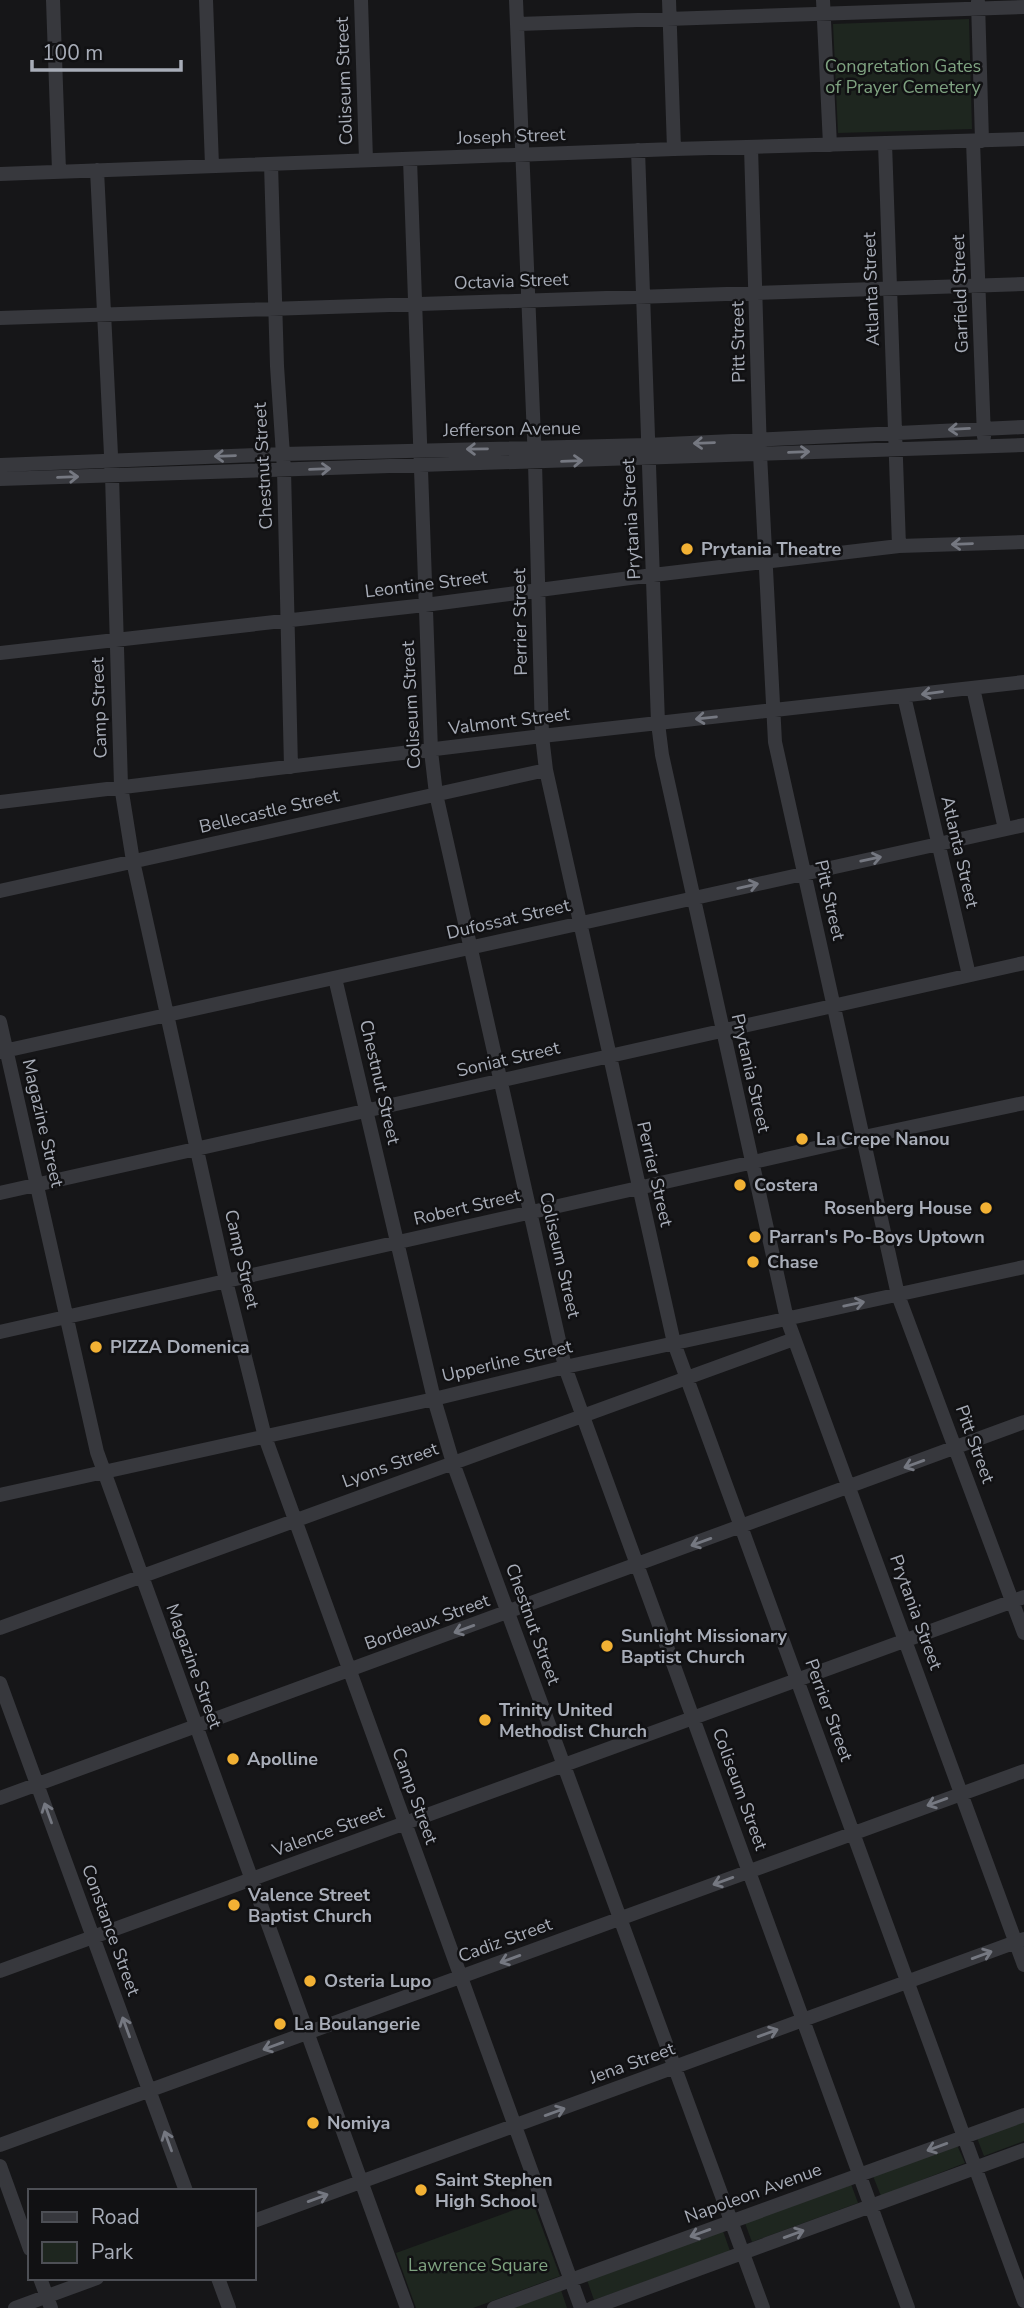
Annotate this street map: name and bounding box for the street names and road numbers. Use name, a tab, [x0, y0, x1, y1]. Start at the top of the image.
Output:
street label: Coliseum Street	[330, 16, 358, 146]
street label: Joseph Street	[455, 122, 566, 150]
street label: Atlanta Street	[857, 231, 885, 346]
street label: Garfield Street	[946, 234, 974, 354]
street label: Octavia Street	[453, 267, 569, 295]
street label: Pitt Street	[725, 300, 751, 383]
street label: Chestnut Street	[248, 401, 278, 530]
street label: Jefferson Avenue	[442, 416, 581, 442]
street label: Prytania Street	[616, 457, 646, 580]
street label: Leontine Street	[363, 564, 489, 603]
street label: Perrier Street	[507, 567, 533, 676]
street label: Coliseum Street	[396, 640, 426, 770]
street label: Camp Street	[85, 656, 113, 759]
street label: Valmont Street	[446, 702, 572, 740]
street label: Bellecastle Street	[197, 783, 342, 839]
street label: Atlanta Street	[935, 794, 985, 911]
street label: Pitt Street	[809, 858, 851, 943]
street label: Dufossat Street	[444, 893, 573, 945]
street label: Prytania Street	[726, 1011, 776, 1135]
street label: Chestnut Street	[354, 1017, 406, 1147]
street label: Soniat Street	[454, 1035, 563, 1083]
street label: Magazine Street	[17, 1056, 70, 1190]
street label: Perrier Street	[631, 1119, 679, 1230]
street label: Robert Street	[411, 1183, 523, 1231]
street label: Coliseum Street	[534, 1190, 586, 1321]
street label: Camp Street	[219, 1207, 265, 1312]
street label: Upperline Street	[439, 1334, 575, 1388]
street label: Pitt Street	[950, 1402, 1000, 1487]
street label: Lyons Street	[339, 1436, 442, 1494]
street label: Prytania Street	[884, 1551, 948, 1674]
street label: Chestnut Street	[500, 1560, 566, 1688]
street label: Bordeaux Street	[361, 1588, 493, 1656]
street label: Magazine Street	[160, 1600, 228, 1732]
street label: Perrier Street	[799, 1655, 859, 1765]
street label: Coliseum Street	[707, 1725, 773, 1854]
street label: Camp Street	[386, 1744, 444, 1848]
street label: Valence Street	[268, 1799, 388, 1863]
street label: Constance Street	[76, 1861, 146, 2000]
street label: Cadiz Street	[455, 1912, 556, 1968]
street label: Jena Street	[585, 2036, 679, 2090]
street label: Napoleon Avenue	[681, 2157, 825, 2229]

